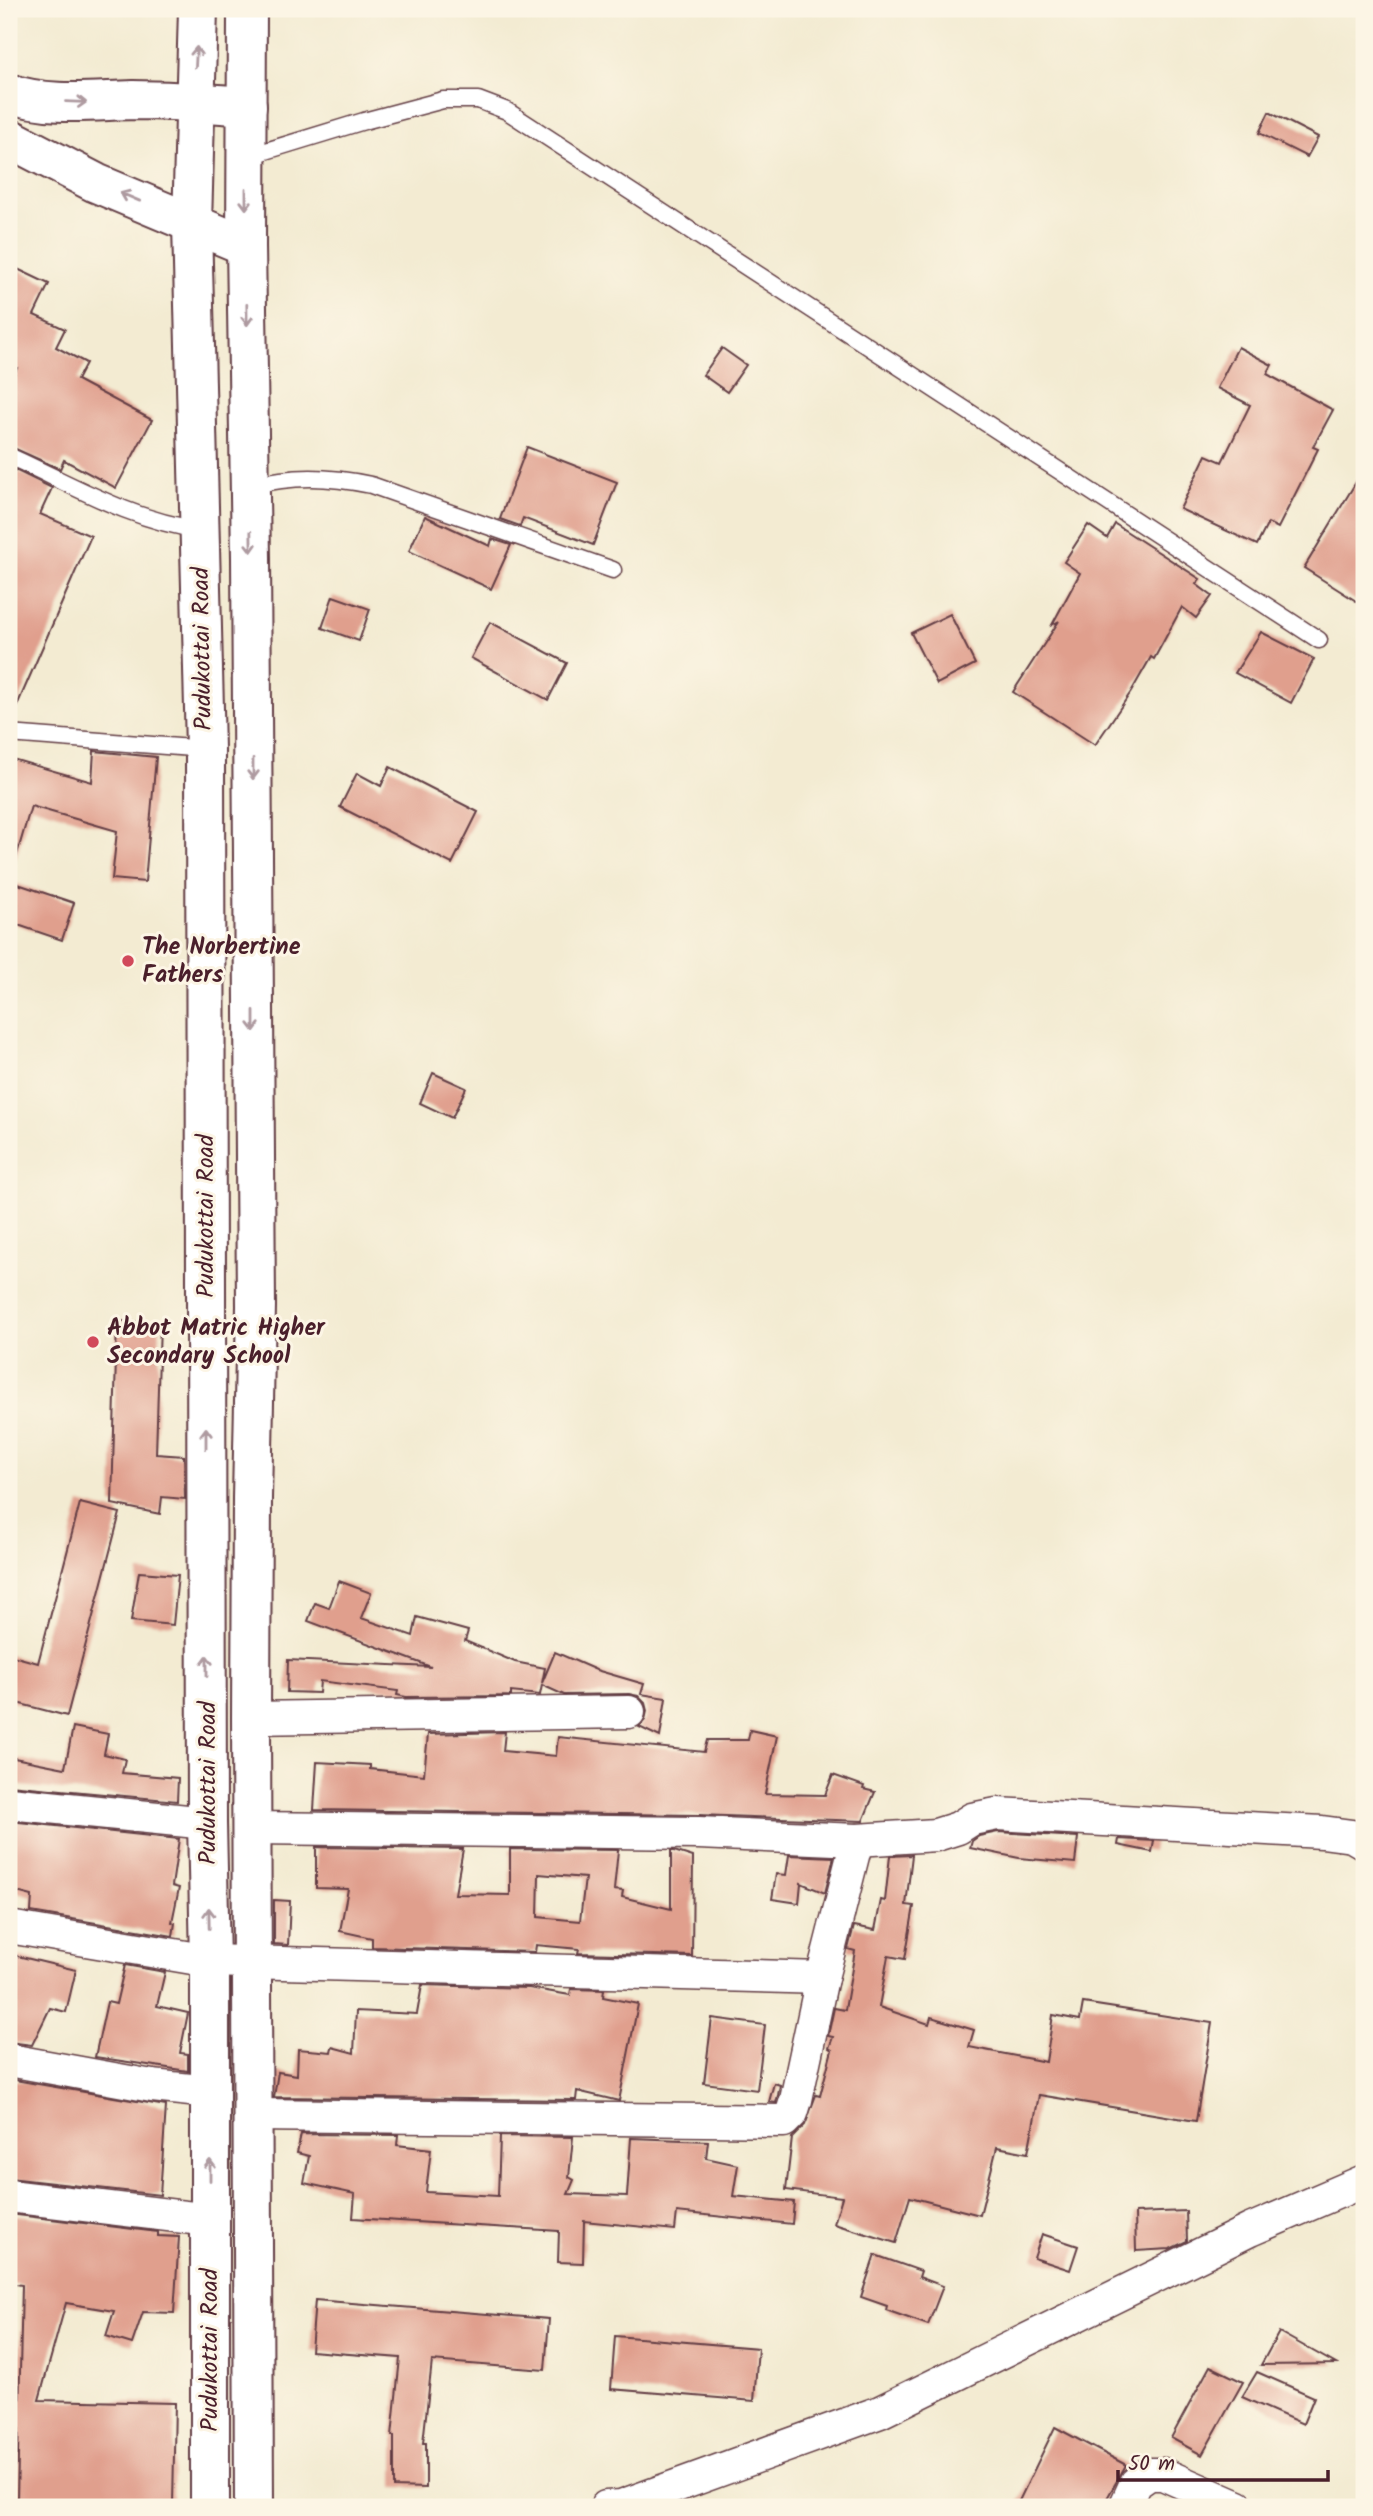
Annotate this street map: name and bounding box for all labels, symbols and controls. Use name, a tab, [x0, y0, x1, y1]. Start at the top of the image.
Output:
one-way arrow	[189, 46, 202, 69]
one-way arrow	[64, 95, 87, 108]
one-way arrow	[239, 188, 253, 211]
one-way arrow	[119, 190, 141, 203]
one-way arrow	[241, 303, 254, 326]
one-way arrow	[244, 530, 258, 553]
street label: Pudukottai Road	[182, 566, 224, 731]
one-way arrow	[246, 758, 260, 781]
place label: The Norbertine Fathers	[142, 928, 301, 995]
marker: The Norbertine Fathers	[120, 953, 136, 969]
one-way arrow	[247, 1010, 261, 1033]
street label: Pudukottai Road	[187, 1133, 226, 1298]
place label: Abbot Matric Higher Secondary School	[107, 1309, 326, 1376]
marker: Abbot Matric Higher Secondary School	[85, 1334, 101, 1350]
one-way arrow	[199, 1427, 213, 1450]
one-way arrow	[200, 1654, 214, 1677]
street label: Pudukottai Road	[189, 1700, 228, 1865]
one-way arrow	[203, 1906, 216, 1929]
one-way arrow	[203, 2158, 217, 2181]
street label: Pudukottai Road	[191, 2267, 230, 2432]
scale bar	[1118, 2439, 1328, 2483]
text: 50 m	[1128, 2448, 1175, 2481]

